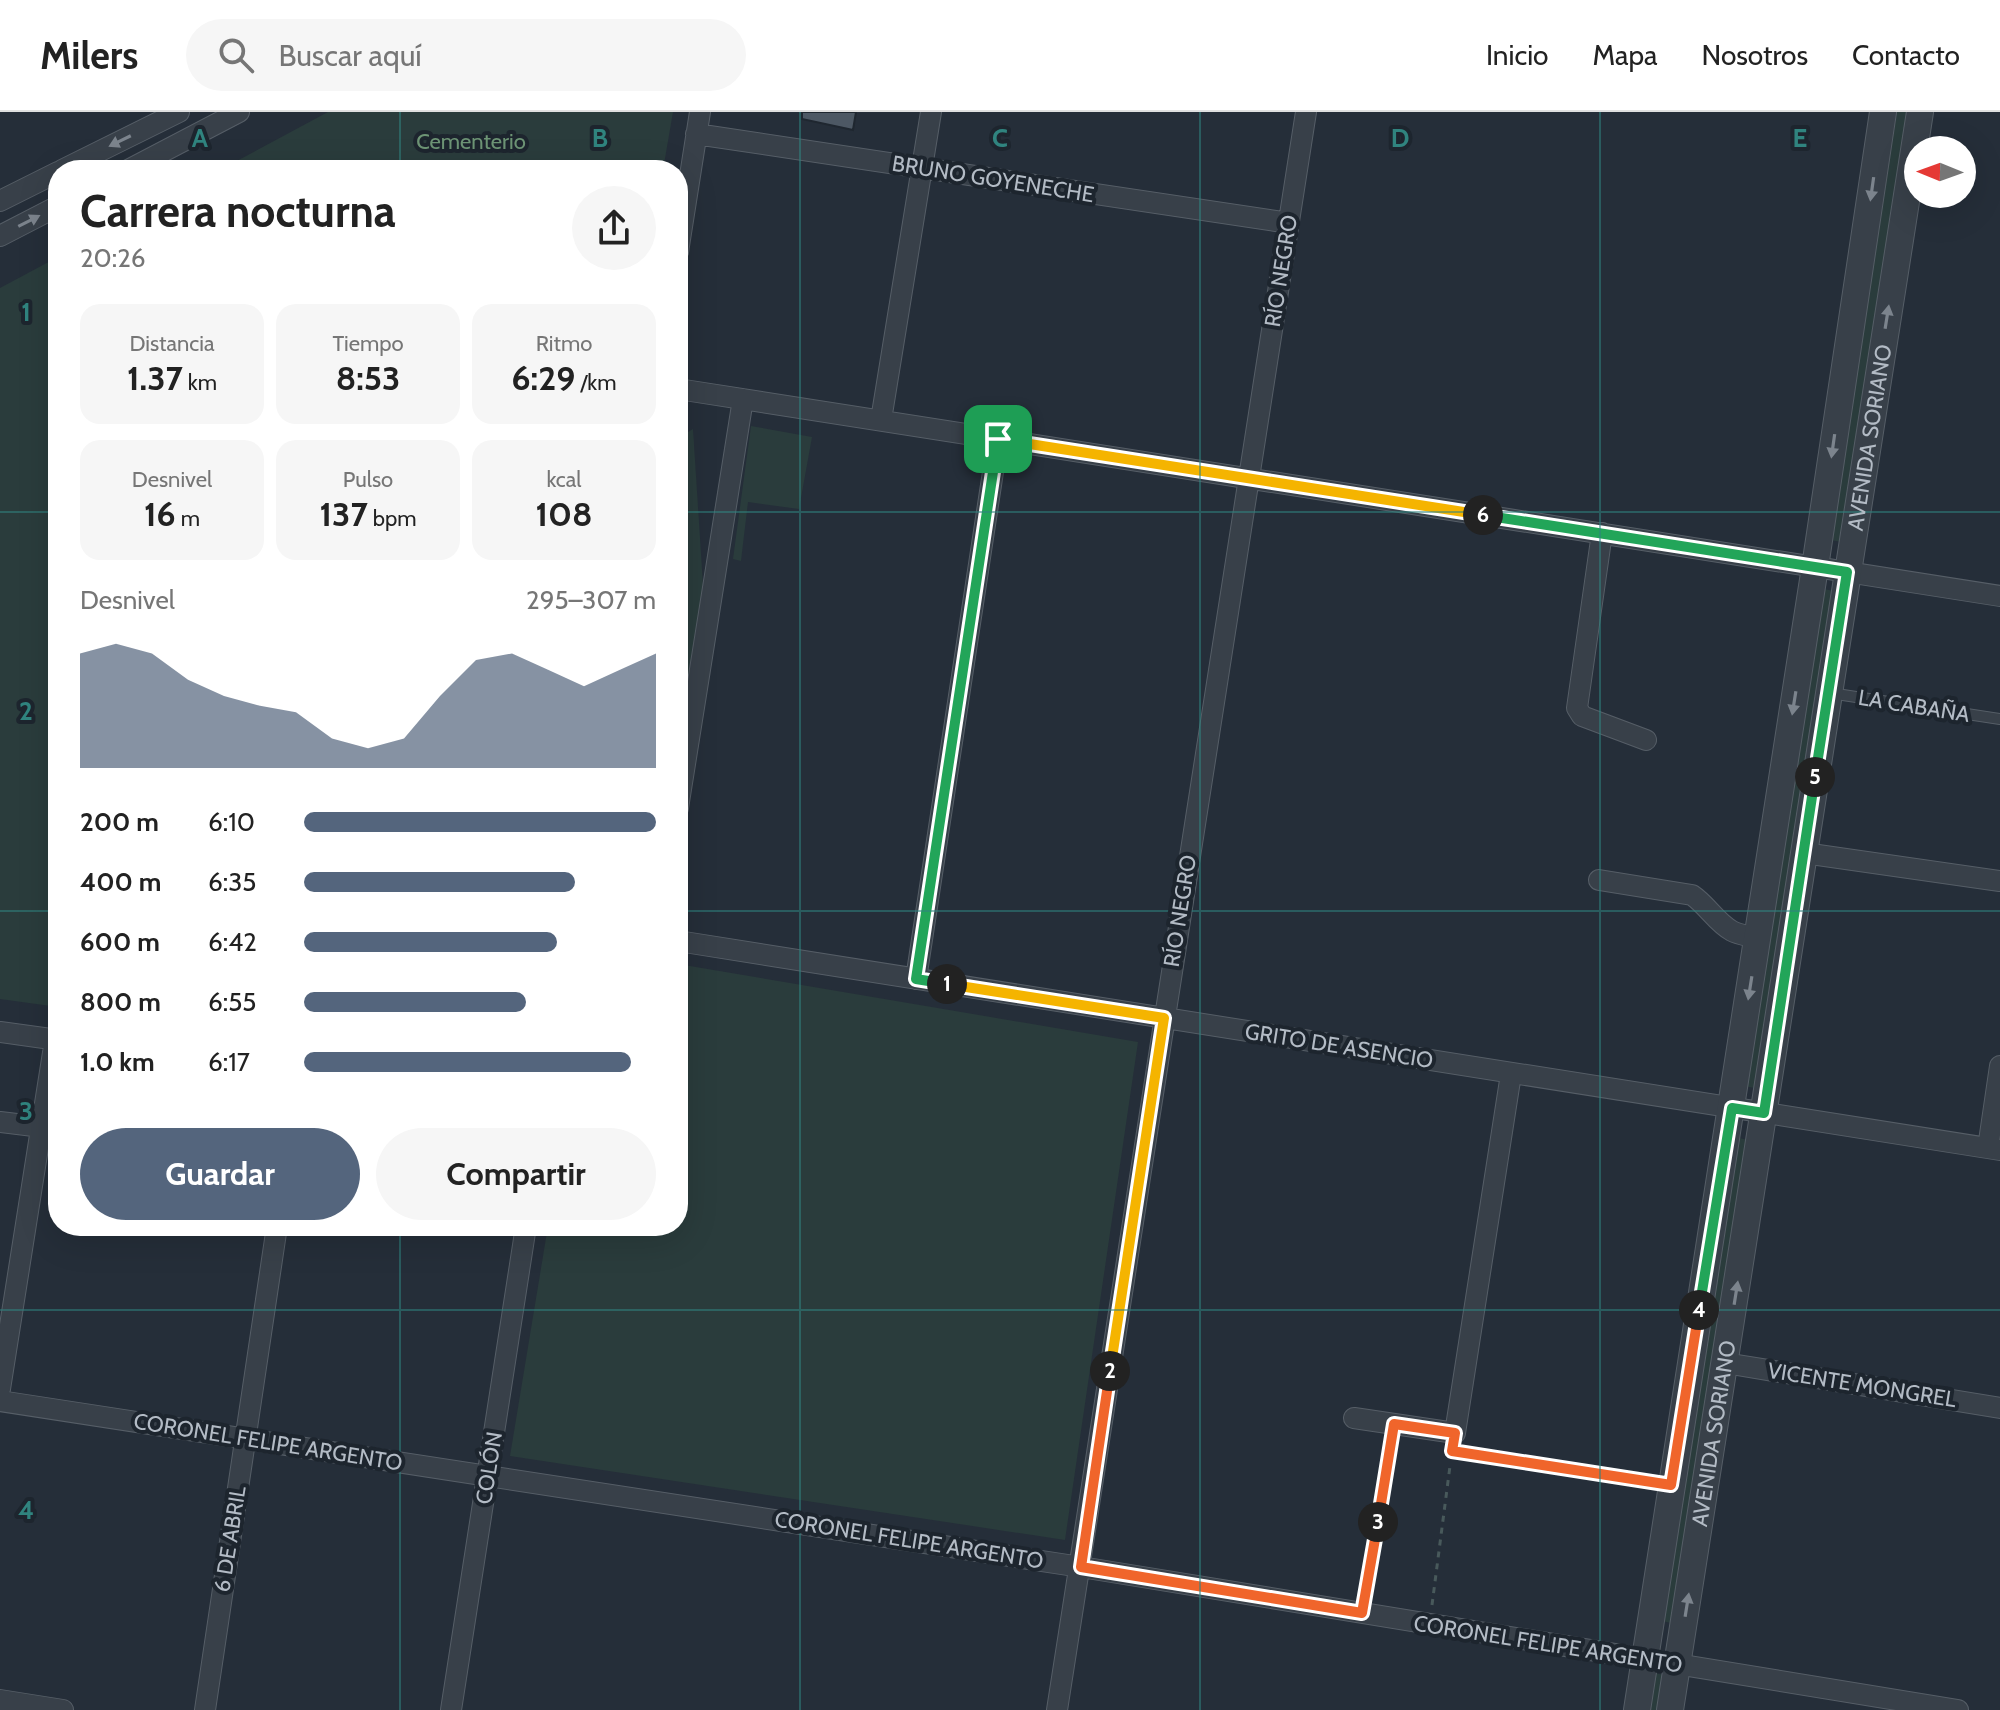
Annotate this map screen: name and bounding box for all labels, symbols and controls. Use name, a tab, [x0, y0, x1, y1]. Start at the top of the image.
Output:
search box	[186, 19, 746, 91]
text: Milers	[40, 32, 138, 79]
icon: search	[214, 33, 258, 77]
text: Buscar aquí	[278, 37, 422, 74]
text: Inicio	[1486, 38, 1549, 72]
text: Mapa	[1593, 38, 1658, 72]
text: Nosotros	[1702, 38, 1808, 72]
text: Contacto	[1852, 38, 1960, 72]
text: A	[192, 122, 209, 154]
text: B	[592, 122, 608, 154]
text: C	[992, 122, 1008, 154]
text: D	[1391, 122, 1409, 154]
text: E	[1793, 122, 1807, 154]
park label: Cementerio	[416, 128, 526, 155]
one-way arrow	[109, 134, 132, 148]
north arrow	[1904, 136, 1976, 208]
map controls	[1904, 136, 1976, 208]
street label: BRUNO GOYENECHE	[890, 150, 1096, 208]
one-way arrow	[1865, 177, 1878, 202]
text: Carrera nocturna	[80, 185, 396, 238]
button: share	[572, 186, 656, 270]
street label: RÍO NEGRO	[1259, 213, 1303, 329]
one-way arrow	[18, 215, 40, 229]
text: 20:26	[80, 242, 146, 274]
text: 1	[21, 296, 31, 328]
one-way arrow	[1881, 304, 1894, 329]
text: Distancia	[129, 330, 215, 357]
text: Tiempo	[332, 330, 404, 357]
text: Ritmo	[536, 330, 592, 357]
street label: AVENIDA SORIANO	[1841, 342, 1897, 533]
text: 1.37	[127, 357, 183, 399]
text: 8:53	[336, 357, 400, 399]
text: 6:29	[512, 357, 575, 399]
text: km	[183, 369, 217, 396]
text: /km	[575, 369, 616, 396]
pin	[964, 405, 1032, 473]
icon: arrive	[976, 417, 1020, 461]
one-way arrow	[1826, 434, 1839, 459]
text: Desnivel	[132, 466, 212, 493]
text: Pulso	[343, 466, 393, 493]
text: kcal	[546, 466, 582, 493]
text: 16	[144, 493, 176, 535]
text: 137	[320, 493, 368, 535]
text: 108	[535, 493, 593, 535]
pin: 6	[1463, 495, 1503, 535]
text: 6	[1477, 501, 1489, 528]
text: m	[176, 505, 200, 532]
text: bpm	[368, 505, 416, 532]
text: Desnivel	[80, 584, 175, 616]
text: 295–307 m	[526, 584, 656, 616]
street label: LA CABAÑA	[1856, 684, 1972, 728]
one-way arrow	[1787, 691, 1800, 716]
text: 2	[19, 695, 33, 727]
pin: 5	[1795, 757, 1835, 797]
text: 5	[1809, 763, 1821, 790]
text: 200 m	[80, 806, 159, 838]
text: 6:10	[208, 806, 255, 838]
street label: RÍO NEGRO	[1158, 853, 1202, 969]
text: 400 m	[80, 866, 161, 898]
text: 6:35	[208, 866, 256, 898]
text: 600 m	[80, 926, 160, 958]
text: 6:42	[208, 926, 257, 958]
pin: 1	[927, 964, 967, 1004]
text: 1	[943, 970, 951, 997]
one-way arrow	[1743, 976, 1756, 1001]
text: 800 m	[80, 986, 161, 1018]
text: 6:55	[208, 986, 256, 1018]
street label: GRITO DE ASENCIO	[1243, 1018, 1435, 1074]
text: 1.0 km	[80, 1046, 155, 1078]
text: 6:17	[208, 1046, 250, 1078]
text: 3	[19, 1095, 33, 1127]
button: Guardar	[80, 1128, 360, 1220]
button: Compartir	[376, 1128, 656, 1220]
one-way arrow	[1730, 1280, 1743, 1305]
pin: 4	[1679, 1290, 1719, 1330]
text: 4	[1692, 1296, 1706, 1323]
street label: AVENIDA SORIANO	[1685, 1338, 1741, 1528]
pin: 2	[1090, 1351, 1130, 1391]
text: 2	[1104, 1357, 1116, 1384]
street label: VICENTE MONGREL	[1766, 1357, 1958, 1413]
street label: CORONEL FELIPE ARGENTO	[132, 1407, 404, 1477]
street label: COLÓN	[470, 1430, 508, 1506]
street label: 6 DE ABRIL	[208, 1484, 252, 1594]
text: 4	[18, 1494, 34, 1526]
pin: 3	[1358, 1502, 1398, 1542]
street label: CORONEL FELIPE ARGENTO	[773, 1505, 1045, 1575]
text: 3	[1372, 1508, 1384, 1535]
one-way arrow	[1681, 1592, 1694, 1617]
street label: CORONEL FELIPE ARGENTO	[1412, 1609, 1684, 1679]

